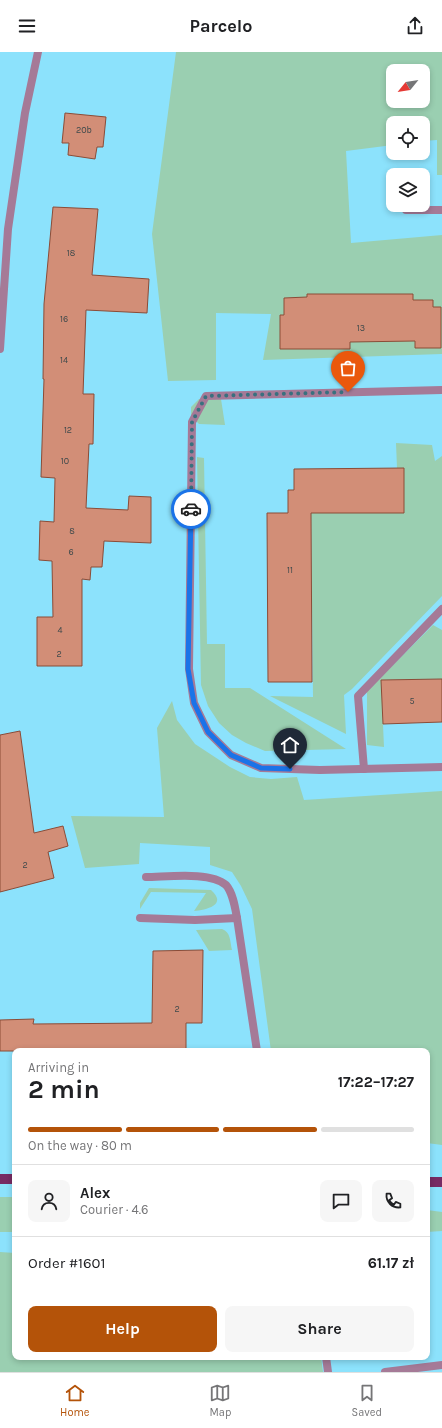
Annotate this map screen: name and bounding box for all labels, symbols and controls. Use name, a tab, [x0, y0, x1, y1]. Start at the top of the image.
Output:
icon: menu	[16, 15, 38, 37]
text: Parcelo	[190, 15, 252, 37]
icon: share	[404, 15, 426, 37]
north arrow	[386, 64, 430, 108]
map controls	[386, 64, 430, 212]
button: locate	[386, 116, 430, 160]
house number: 20b	[76, 125, 92, 135]
button: layers	[386, 168, 430, 212]
house number: 18	[67, 248, 76, 258]
house number: 16	[60, 314, 68, 324]
house number: 13	[357, 323, 365, 333]
pin	[331, 351, 365, 392]
house number: 14	[60, 355, 68, 365]
icon: bag	[337, 357, 359, 379]
house number: 12	[64, 425, 72, 435]
house number: 10	[61, 456, 69, 466]
courier	[171, 489, 211, 529]
icon: car	[180, 498, 202, 520]
house number: 8	[69, 526, 75, 536]
house number: 6	[68, 547, 74, 557]
house number: 11	[287, 565, 293, 575]
house number: 4	[57, 625, 63, 635]
house number: 2	[56, 649, 62, 659]
house number: 5	[409, 696, 415, 706]
pin	[273, 728, 307, 769]
icon: home	[279, 734, 301, 756]
house number: 2	[22, 860, 28, 870]
house number: 2	[174, 1004, 180, 1014]
text: Arriving in	[28, 1060, 89, 1075]
text: 17:22–17:27	[338, 1073, 414, 1091]
text: 2 min	[28, 1074, 100, 1105]
text: On the way · 80 m	[28, 1138, 132, 1153]
button: person	[28, 1180, 70, 1222]
button: chat	[320, 1180, 362, 1222]
button: phone	[372, 1180, 414, 1222]
text: Alex	[80, 1184, 110, 1202]
text: Courier · 4.6	[80, 1202, 148, 1217]
text: Order #1601	[28, 1254, 105, 1272]
text: 61.17 zł	[368, 1254, 414, 1272]
button: Help	[28, 1306, 217, 1352]
button: Share	[225, 1306, 414, 1352]
tab: Home	[60, 1382, 89, 1419]
tab: Map	[209, 1382, 231, 1419]
tab: Saved	[352, 1382, 382, 1419]

